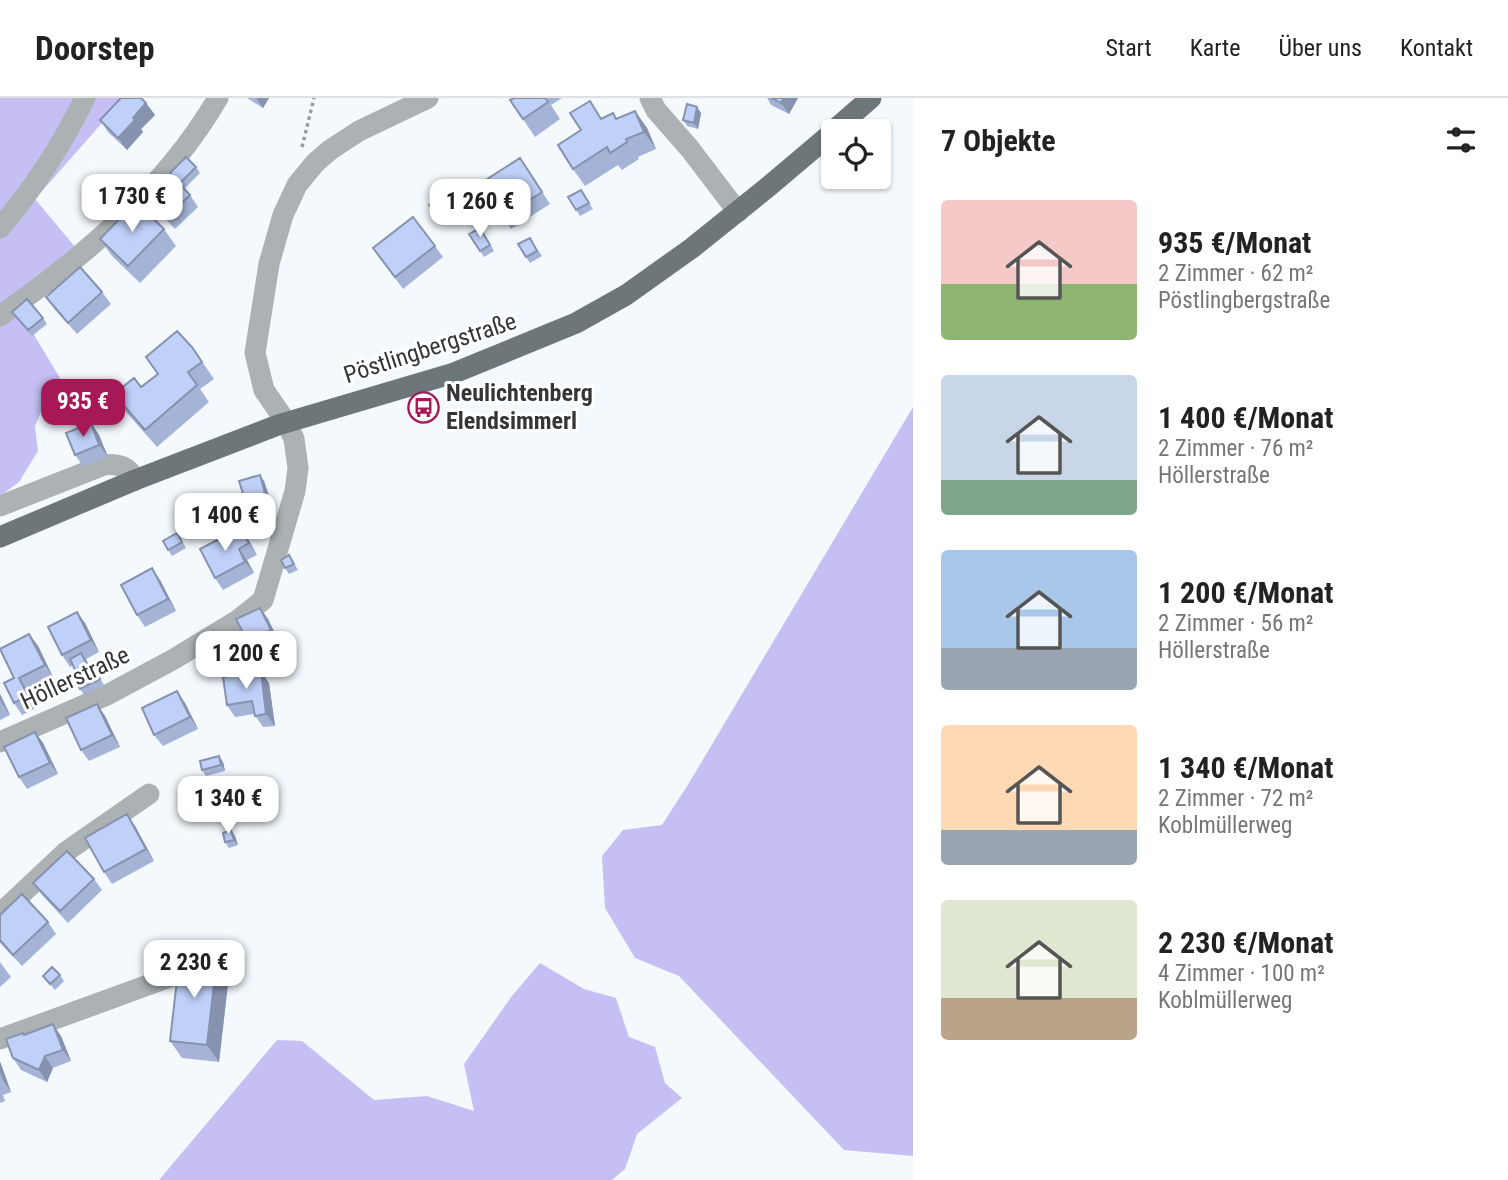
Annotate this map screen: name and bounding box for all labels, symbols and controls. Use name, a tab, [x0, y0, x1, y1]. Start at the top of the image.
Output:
text: Doorstep	[35, 29, 155, 68]
text: Start	[1106, 34, 1152, 62]
text: Karte	[1190, 34, 1240, 62]
text: Über uns	[1278, 34, 1362, 62]
text: Kontakt	[1400, 34, 1473, 62]
map controls	[821, 119, 891, 189]
button: locate	[821, 119, 891, 189]
icon: filters	[1442, 121, 1480, 159]
text: 7 Objekte	[941, 123, 1056, 158]
pin: 1 730 €	[67, 174, 197, 234]
pin: 1 260 €	[415, 180, 545, 239]
text: 1 730 €	[98, 183, 166, 210]
text: 1 260 €	[446, 188, 514, 215]
text: 935 €/Monat	[1158, 225, 1311, 260]
icon: home	[997, 228, 1081, 312]
text: 2 Zimmer · 62 m²	[1158, 260, 1313, 287]
text: Pöstlingbergstraße	[1158, 287, 1330, 314]
street label: Pöstlingbergstraße	[340, 307, 520, 389]
place label: Neulichtenberg Elendsimmerl	[446, 379, 593, 435]
pin: 935 €	[34, 380, 132, 439]
text: 935 €	[57, 388, 109, 415]
bus stop icon: Neulichtenberg Elendsimmerl	[406, 390, 440, 424]
text: 1 400 €/Monat	[1158, 400, 1333, 435]
icon: home	[997, 403, 1081, 487]
text: 2 Zimmer · 76 m²	[1158, 435, 1313, 462]
text: Höllerstraße	[1158, 462, 1270, 489]
pin: 1 400 €	[160, 494, 290, 553]
text: 1 400 €	[191, 502, 259, 529]
text: 1 200 €/Monat	[1158, 575, 1333, 610]
icon: home	[997, 578, 1081, 662]
text: 2 Zimmer · 56 m²	[1158, 610, 1313, 637]
pin: 1 200 €	[181, 632, 311, 691]
text: Höllerstraße	[1158, 637, 1270, 664]
text: 1 200 €	[212, 640, 280, 667]
street label: Höllerstraße	[16, 641, 134, 715]
text: 1 340 €/Monat	[1158, 750, 1333, 785]
icon: home	[997, 753, 1081, 837]
pin: 1 340 €	[163, 776, 293, 836]
text: 1 340 €	[194, 785, 262, 812]
text: 2 Zimmer · 72 m²	[1158, 785, 1313, 812]
text: Koblmüllerweg	[1158, 812, 1292, 839]
text: 2 230 €/Monat	[1158, 925, 1333, 960]
icon: home	[997, 928, 1081, 1012]
pin: 2 230 €	[129, 940, 259, 1000]
text: 2 230 €	[160, 949, 228, 976]
text: 4 Zimmer · 100 m²	[1158, 960, 1325, 987]
text: Koblmüllerweg	[1158, 987, 1292, 1014]

